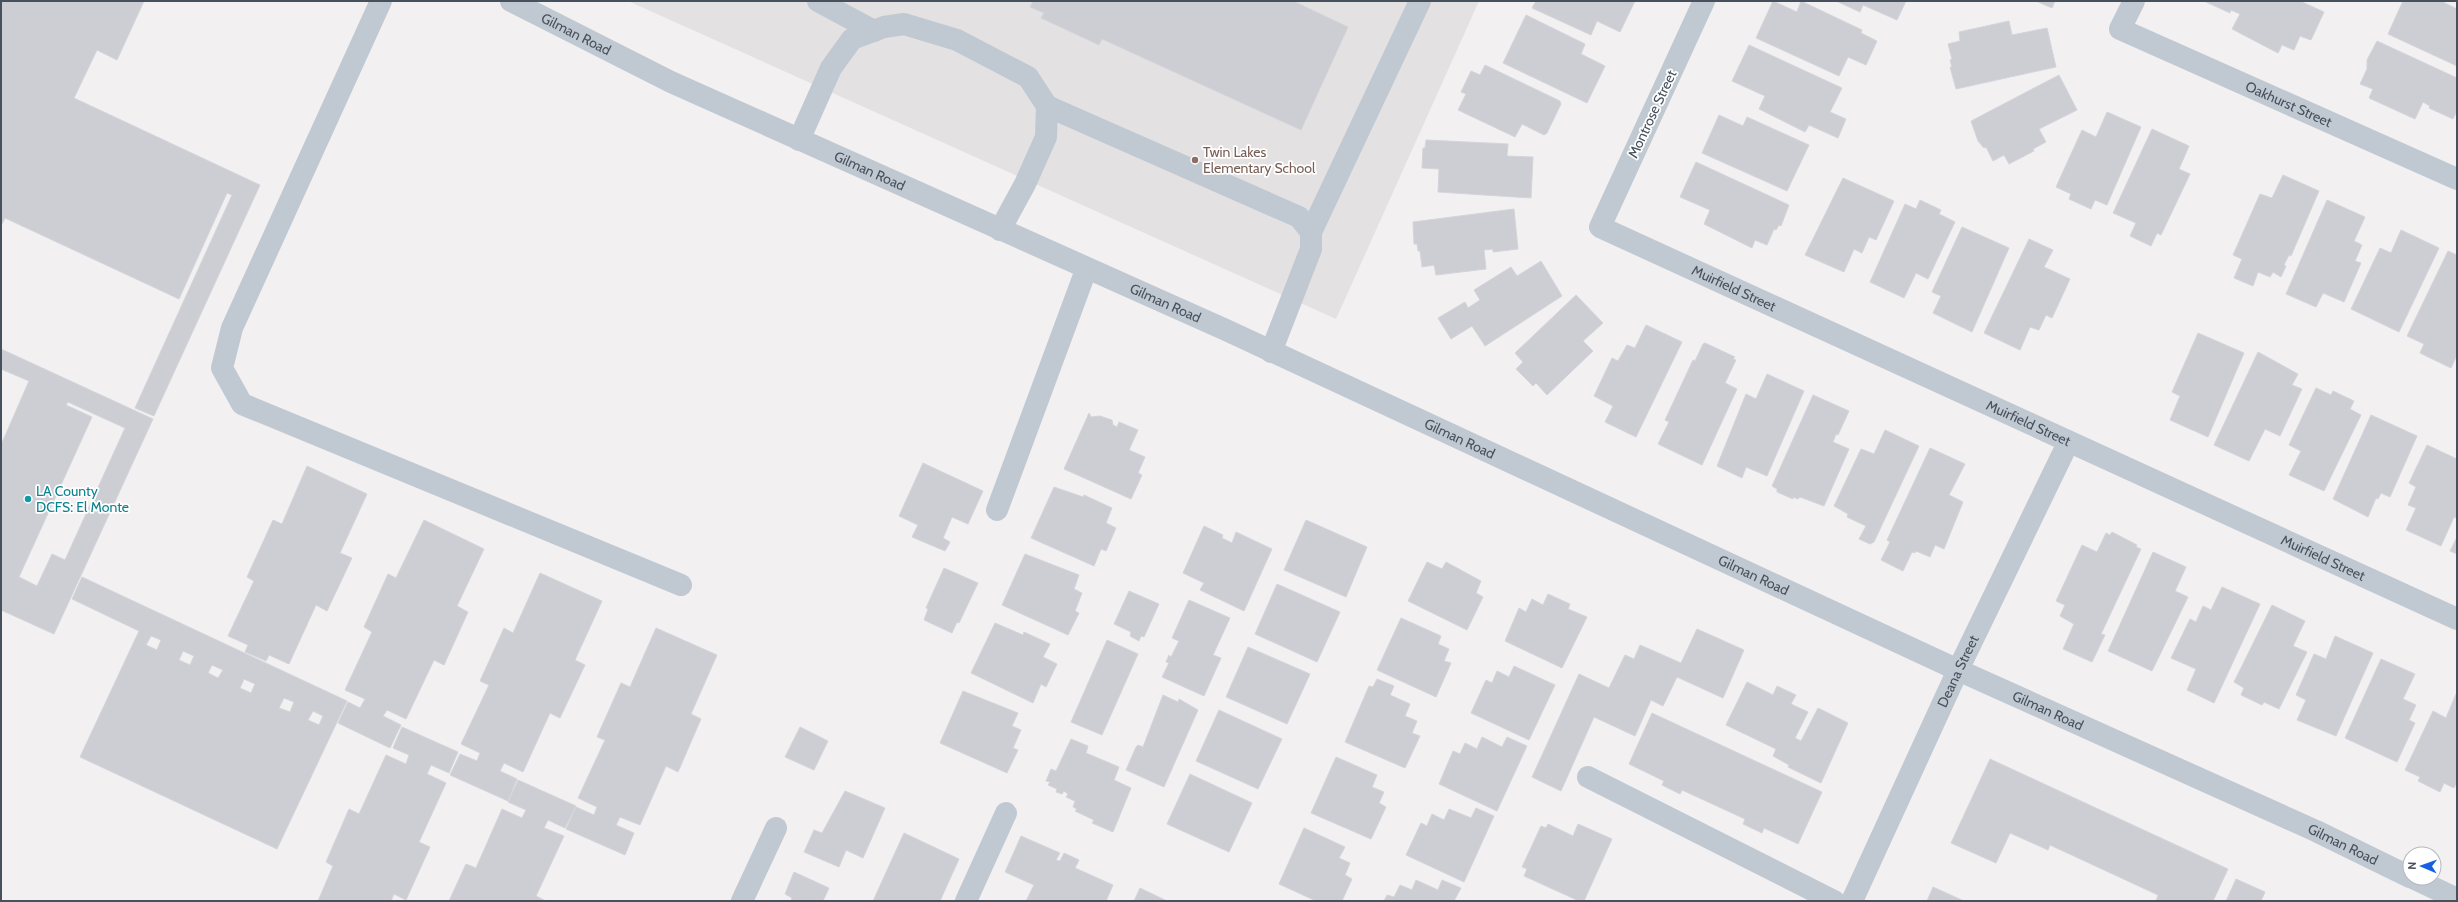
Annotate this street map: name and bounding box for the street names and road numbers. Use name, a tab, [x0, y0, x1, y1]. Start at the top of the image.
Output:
street label: Gilman Road	[538, 9, 614, 59]
street label: Montrose Street	[1624, 67, 1680, 161]
street label: Oakhurst Street	[2243, 77, 2335, 131]
street label: Gilman Road	[831, 147, 908, 195]
street label: Muirfield Street	[1689, 261, 1779, 315]
street label: Gilman Road	[1127, 279, 1204, 327]
street label: Muirfield Street	[1983, 396, 2074, 450]
street label: Gilman Road	[1422, 414, 1498, 463]
street label: Muirfield Street	[2278, 531, 2368, 585]
street label: Gilman Road	[1715, 551, 1792, 599]
street label: Deana Street	[1933, 632, 1983, 710]
street label: Gilman Road	[2010, 687, 2086, 734]
street label: Gilman Road	[2305, 820, 2381, 869]

